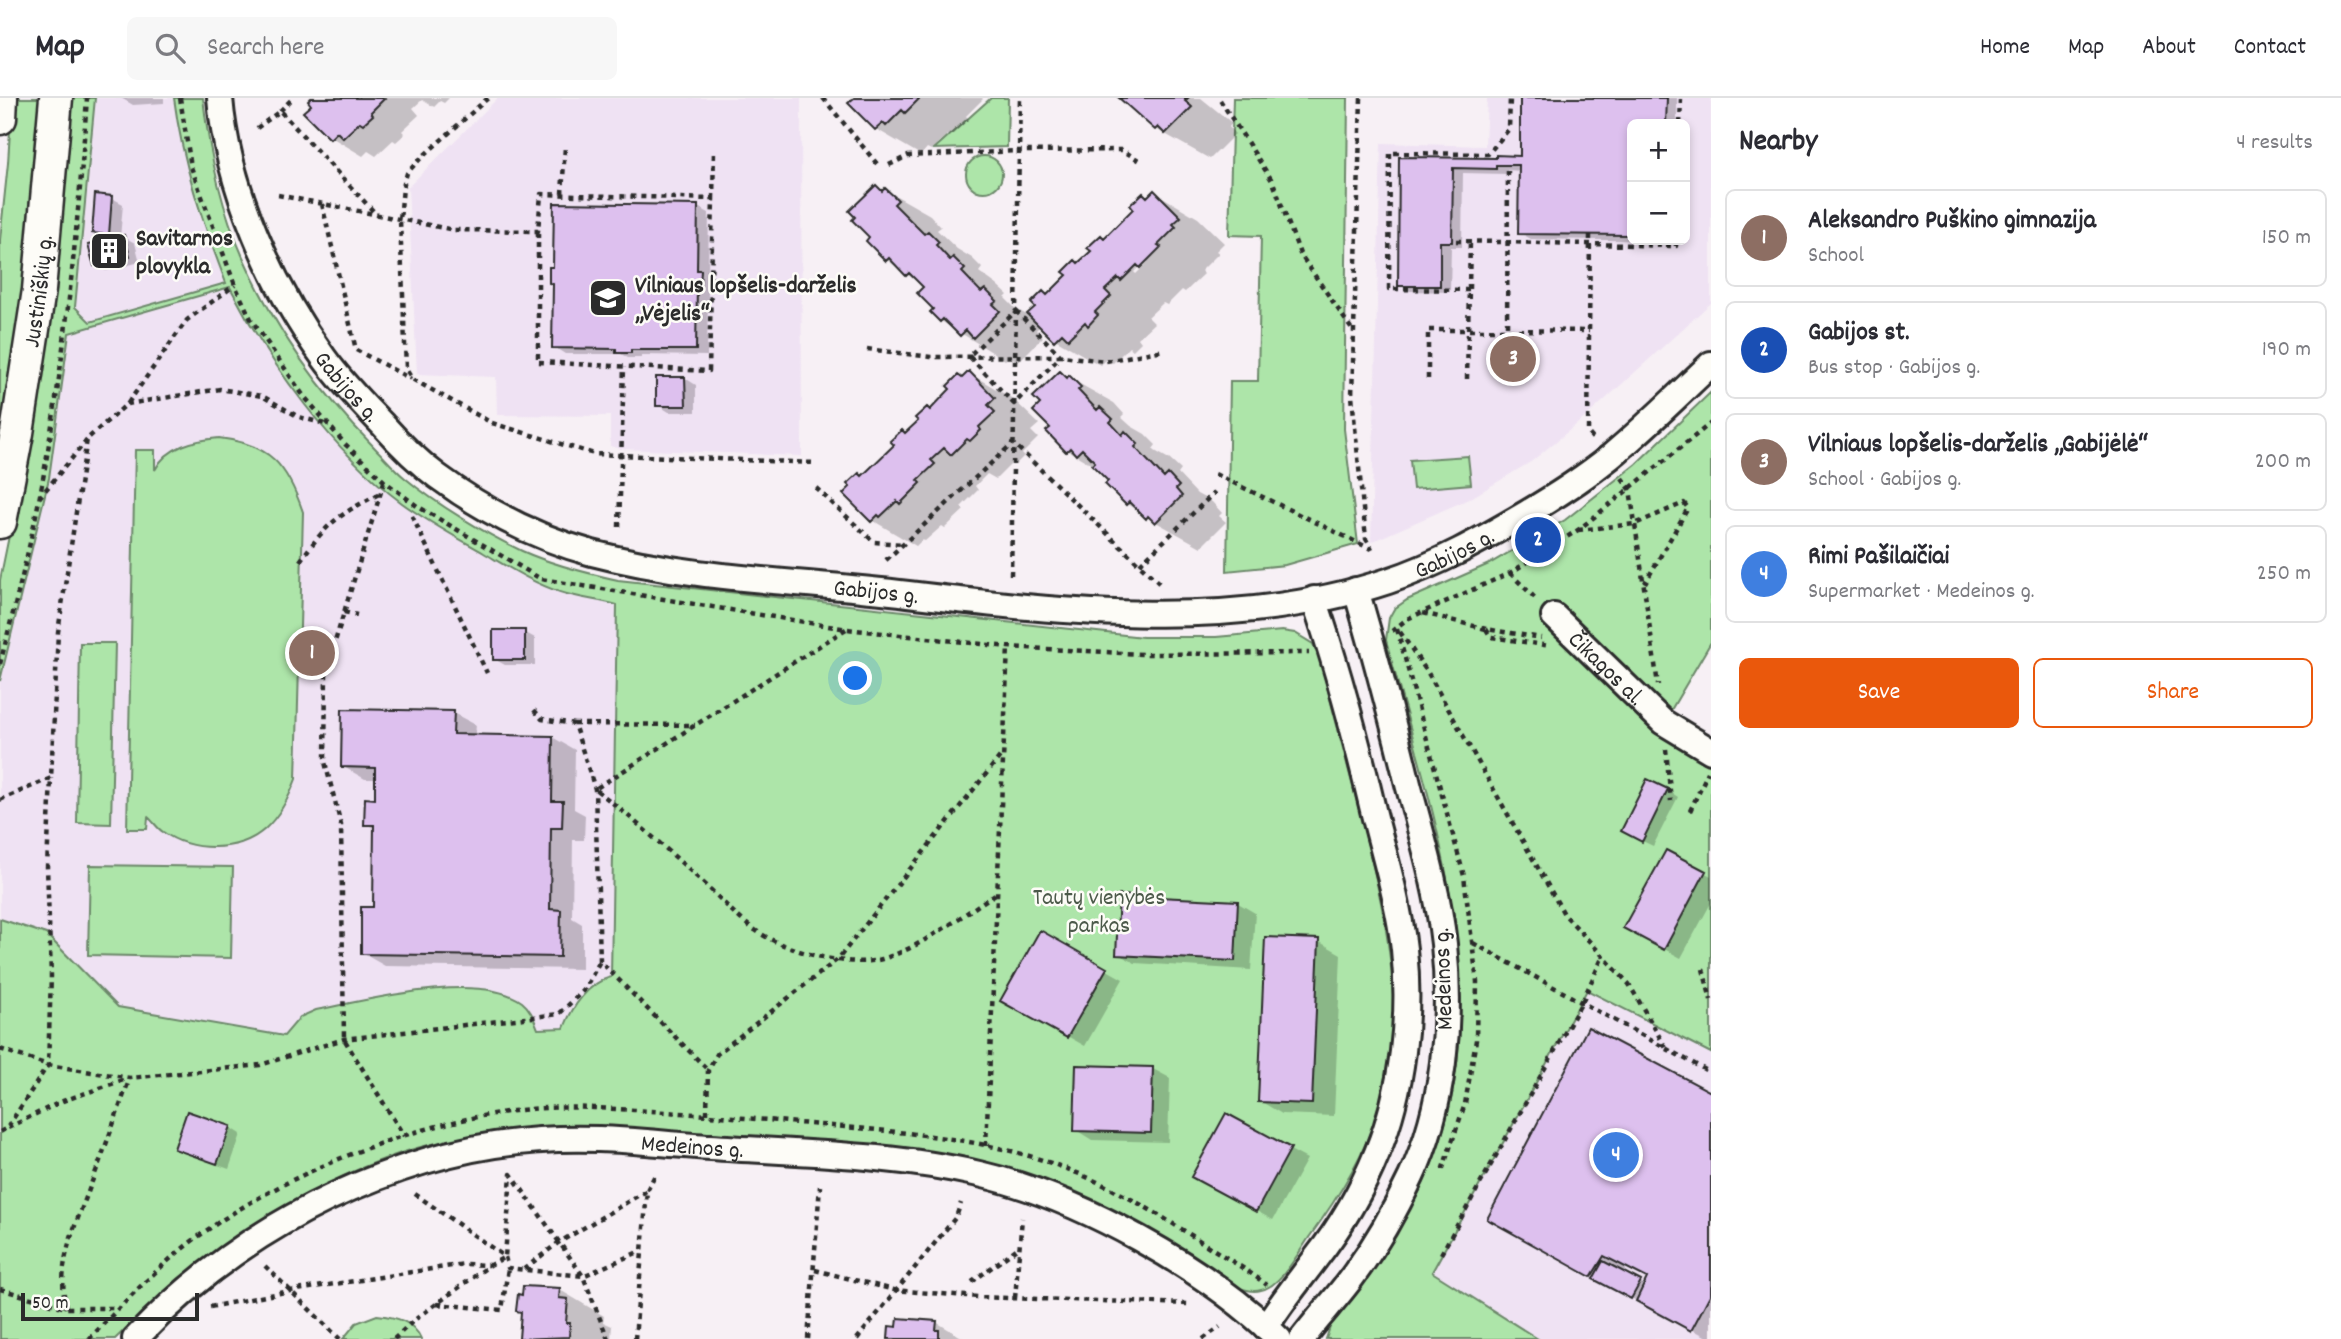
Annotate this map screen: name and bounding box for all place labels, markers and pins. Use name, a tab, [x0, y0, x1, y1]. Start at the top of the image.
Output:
place label: Savitarnos plovykla	[136, 223, 233, 285]
building icon: Savitarnos plovykla	[88, 230, 130, 272]
place label: Vilniaus lopšelis-darželis „Vėjelis“	[635, 270, 857, 332]
school or university icon: Vilniaus lopšelis-darželis „Vėjelis“	[587, 277, 629, 319]
pin: 3	[1490, 333, 1536, 385]
pin: 2	[1515, 514, 1561, 566]
pin: 1	[289, 627, 335, 679]
pin: 4	[1593, 1129, 1639, 1181]

